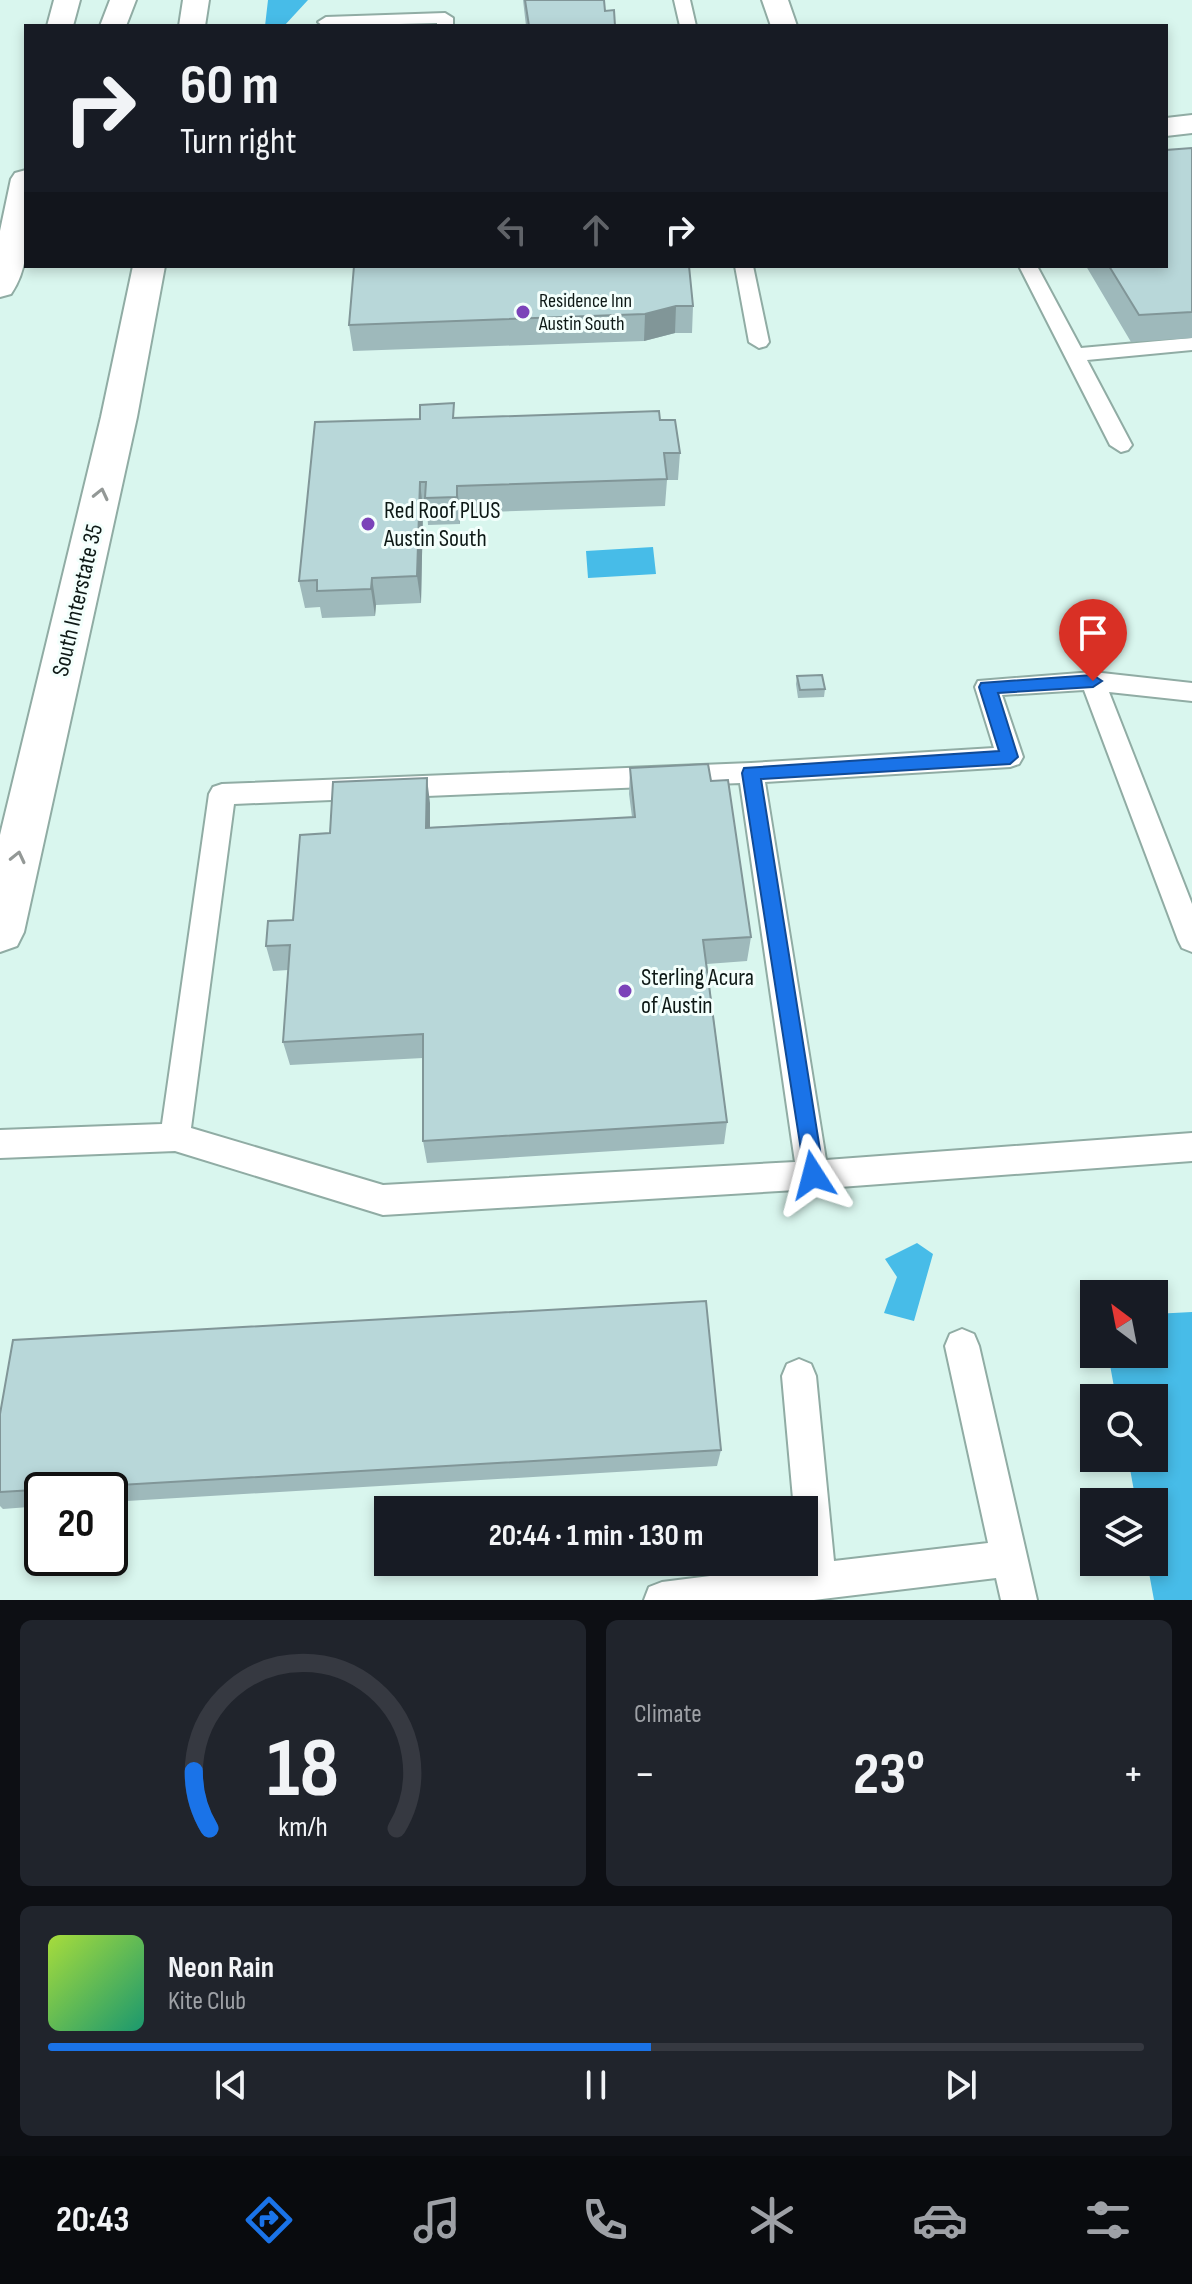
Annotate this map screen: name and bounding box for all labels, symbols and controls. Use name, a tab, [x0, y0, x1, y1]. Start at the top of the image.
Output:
text: 60 m	[180, 53, 279, 120]
icon: right	[48, 56, 152, 160]
text: Turn right	[180, 121, 297, 164]
icon: left	[490, 208, 534, 252]
icon: ahead	[574, 208, 618, 252]
icon: right	[658, 208, 702, 252]
place label: Residence Inn Austin South	[538, 289, 632, 336]
marker: Residence Inn Austin South	[514, 303, 532, 321]
one-way arrow	[92, 488, 109, 501]
place label: Red Roof PLUS Austin South	[383, 496, 500, 553]
marker: Red Roof PLUS Austin South	[359, 515, 377, 533]
street label: South Interstate 35	[46, 521, 109, 679]
pin	[1059, 599, 1127, 681]
icon: arrive	[1071, 611, 1115, 655]
one-way arrow	[9, 850, 26, 864]
place label: Sterling Acura of Austin	[641, 963, 754, 1020]
marker: Sterling Acura of Austin	[616, 982, 634, 1000]
position arrow	[771, 1133, 855, 1217]
north arrow	[1080, 1280, 1168, 1368]
map controls	[1080, 1280, 1168, 1576]
button: search	[1080, 1384, 1168, 1472]
speed limit sign: 20	[24, 1472, 128, 1576]
button: layers	[1080, 1488, 1168, 1576]
text: 20:44 · 1 min · 130 m	[489, 1518, 703, 1554]
text: Climate	[634, 1699, 702, 1730]
text: 18	[267, 1720, 339, 1820]
text: 23°	[853, 1739, 925, 1811]
text: −	[634, 1748, 656, 1801]
text: +	[1122, 1748, 1144, 1801]
text: km/h	[278, 1810, 328, 1845]
text: Neon Rain	[168, 1950, 274, 1986]
text: Kite Club	[168, 1986, 246, 2017]
icon: previous	[209, 2063, 253, 2107]
icon: pause	[574, 2063, 618, 2107]
icon: next	[939, 2063, 983, 2107]
icon: directions	[241, 2192, 297, 2248]
icon: music	[409, 2192, 465, 2248]
icon: phone	[577, 2192, 633, 2248]
icon: climate	[744, 2192, 800, 2248]
icon: car	[912, 2192, 968, 2248]
icon: filters	[1080, 2192, 1136, 2248]
text: 20:43	[56, 2199, 129, 2242]

